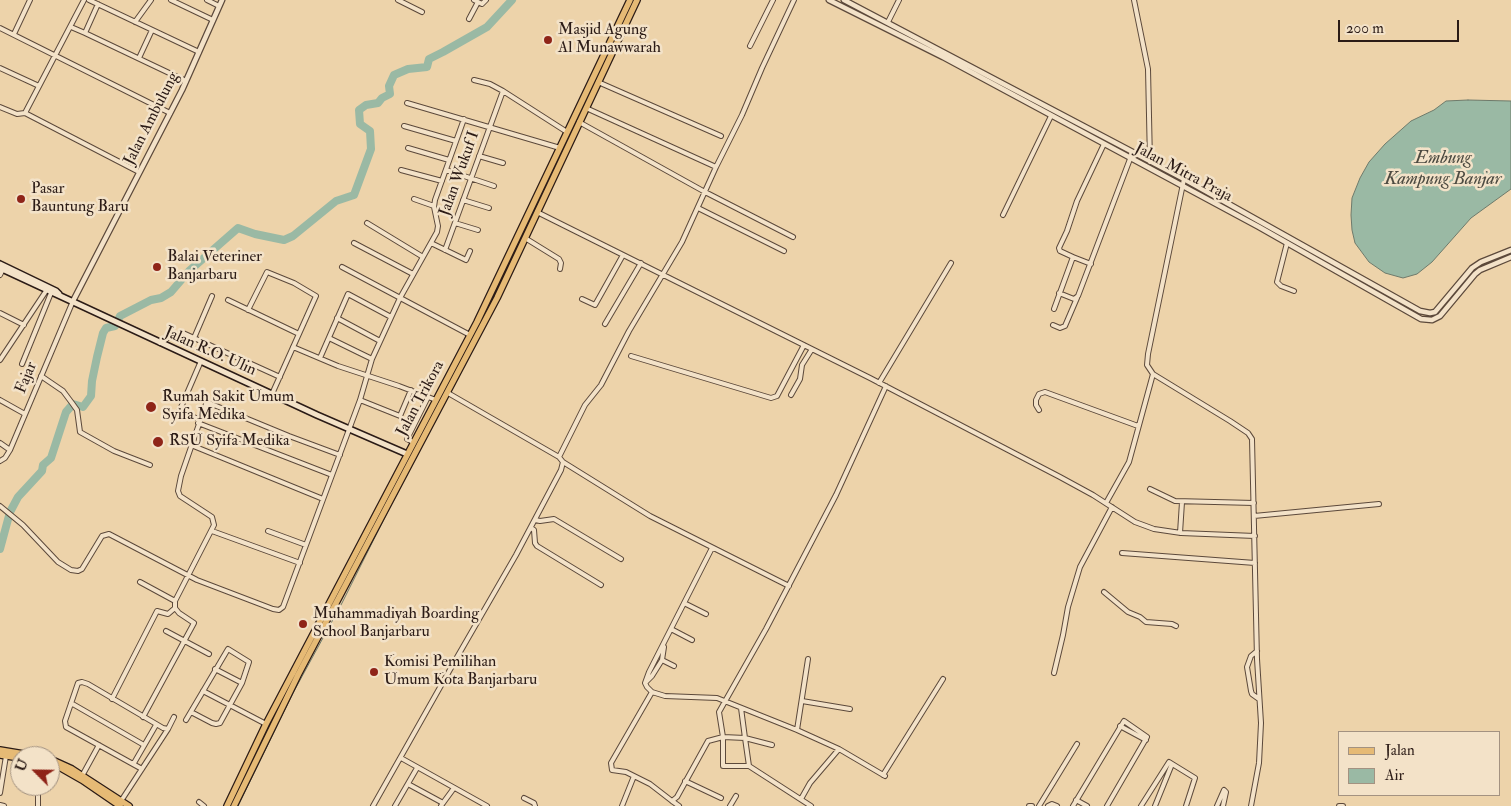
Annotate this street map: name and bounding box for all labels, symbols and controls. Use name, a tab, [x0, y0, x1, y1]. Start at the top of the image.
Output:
scale bar	[1341, 10, 1462, 42]
text: 200 m	[1346, 19, 1384, 38]
place label: Masjid Agung Al Munawwarah	[558, 21, 661, 59]
marker: Masjid Agung Al Munawwarah	[542, 34, 554, 46]
street label: Jalan Ambulung	[120, 69, 184, 169]
street label: Jalan Wukuf I	[436, 129, 484, 219]
street label: Jalan Mitra Praja	[1131, 139, 1235, 207]
water label: Embung Kampung Banjar	[1384, 148, 1502, 190]
place label: Pasar Bauntung Baru	[31, 180, 129, 218]
marker: Pasar Bauntung Baru	[15, 193, 27, 205]
place label: Balai Veteriner Banjarbaru	[167, 248, 262, 286]
marker: Balai Veteriner Banjarbaru	[151, 261, 163, 273]
street label: Jalan R.O. Ulin	[161, 323, 259, 381]
street label: Jalan Trikora	[393, 358, 449, 440]
street label: Fajar	[12, 359, 42, 397]
place label: Rumah Sakit Umum Syifa Medika	[162, 388, 294, 426]
marker: Rumah Sakit Umum Syifa Medika	[144, 400, 158, 414]
place label: RSU Syifa Medika	[169, 432, 289, 452]
marker: RSU Syifa Medika	[151, 435, 165, 449]
place label: Muhammadiyah Boarding School Banjarbaru	[313, 605, 479, 643]
marker: Muhammadiyah Boarding School Banjarbaru	[297, 618, 309, 630]
place label: Komisi Pemilihan Umum Kota Banjarbaru	[384, 653, 537, 691]
marker: Komisi Pemilihan Umum Kota Banjarbaru	[368, 666, 380, 678]
legend	[1338, 731, 1501, 796]
text: Jalan	[1385, 741, 1415, 760]
north arrow	[10, 746, 60, 796]
text: U	[12, 757, 32, 774]
text: Air	[1385, 766, 1404, 785]

